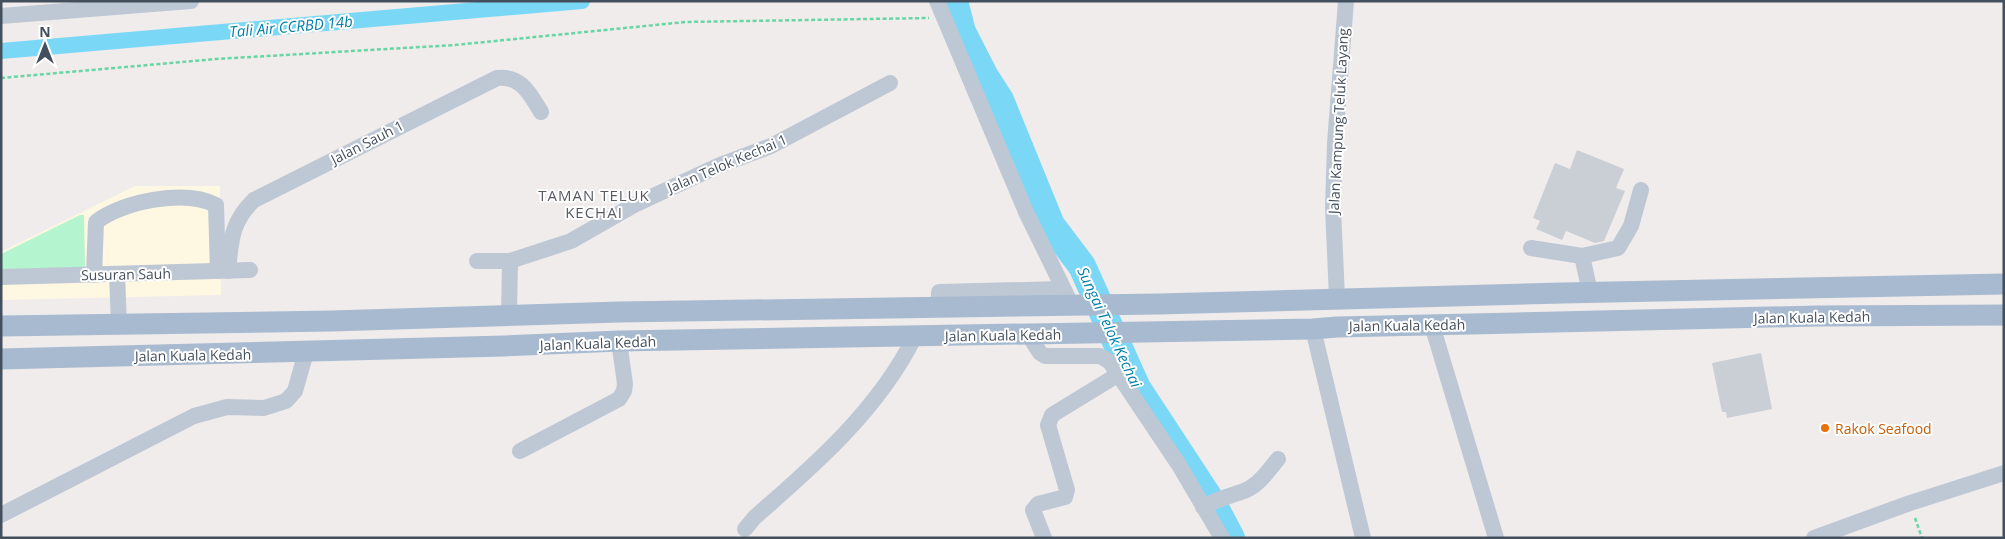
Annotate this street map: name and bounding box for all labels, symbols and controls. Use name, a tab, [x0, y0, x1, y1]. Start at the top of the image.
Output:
water label: Tali Air CCRBD 14b	[228, 11, 354, 41]
north arrow	[20, 20, 70, 70]
text: N	[39, 22, 51, 41]
street label: Jalan Kampung Teluk Layang	[1324, 27, 1352, 216]
street label: Jalan Sauh 1	[326, 116, 407, 169]
street label: Jalan Telok Kechai 1	[662, 129, 790, 198]
district label: TAMAN TELUK KECHAI	[538, 185, 650, 222]
street label: Susuran Sauh	[81, 264, 171, 284]
water label: Sungai Telok Kechai	[1073, 264, 1147, 391]
street label: Jalan Kuala Kedah	[1752, 306, 1870, 328]
street label: Jalan Kuala Kedah	[1347, 314, 1465, 336]
street label: Jalan Kuala Kedah	[943, 324, 1061, 346]
street label: Jalan Kuala Kedah	[538, 331, 656, 355]
street label: Jalan Kuala Kedah	[133, 344, 251, 366]
place label: Rakok Seafood	[1835, 419, 1932, 438]
marker: Rakok Seafood	[1819, 422, 1831, 434]

